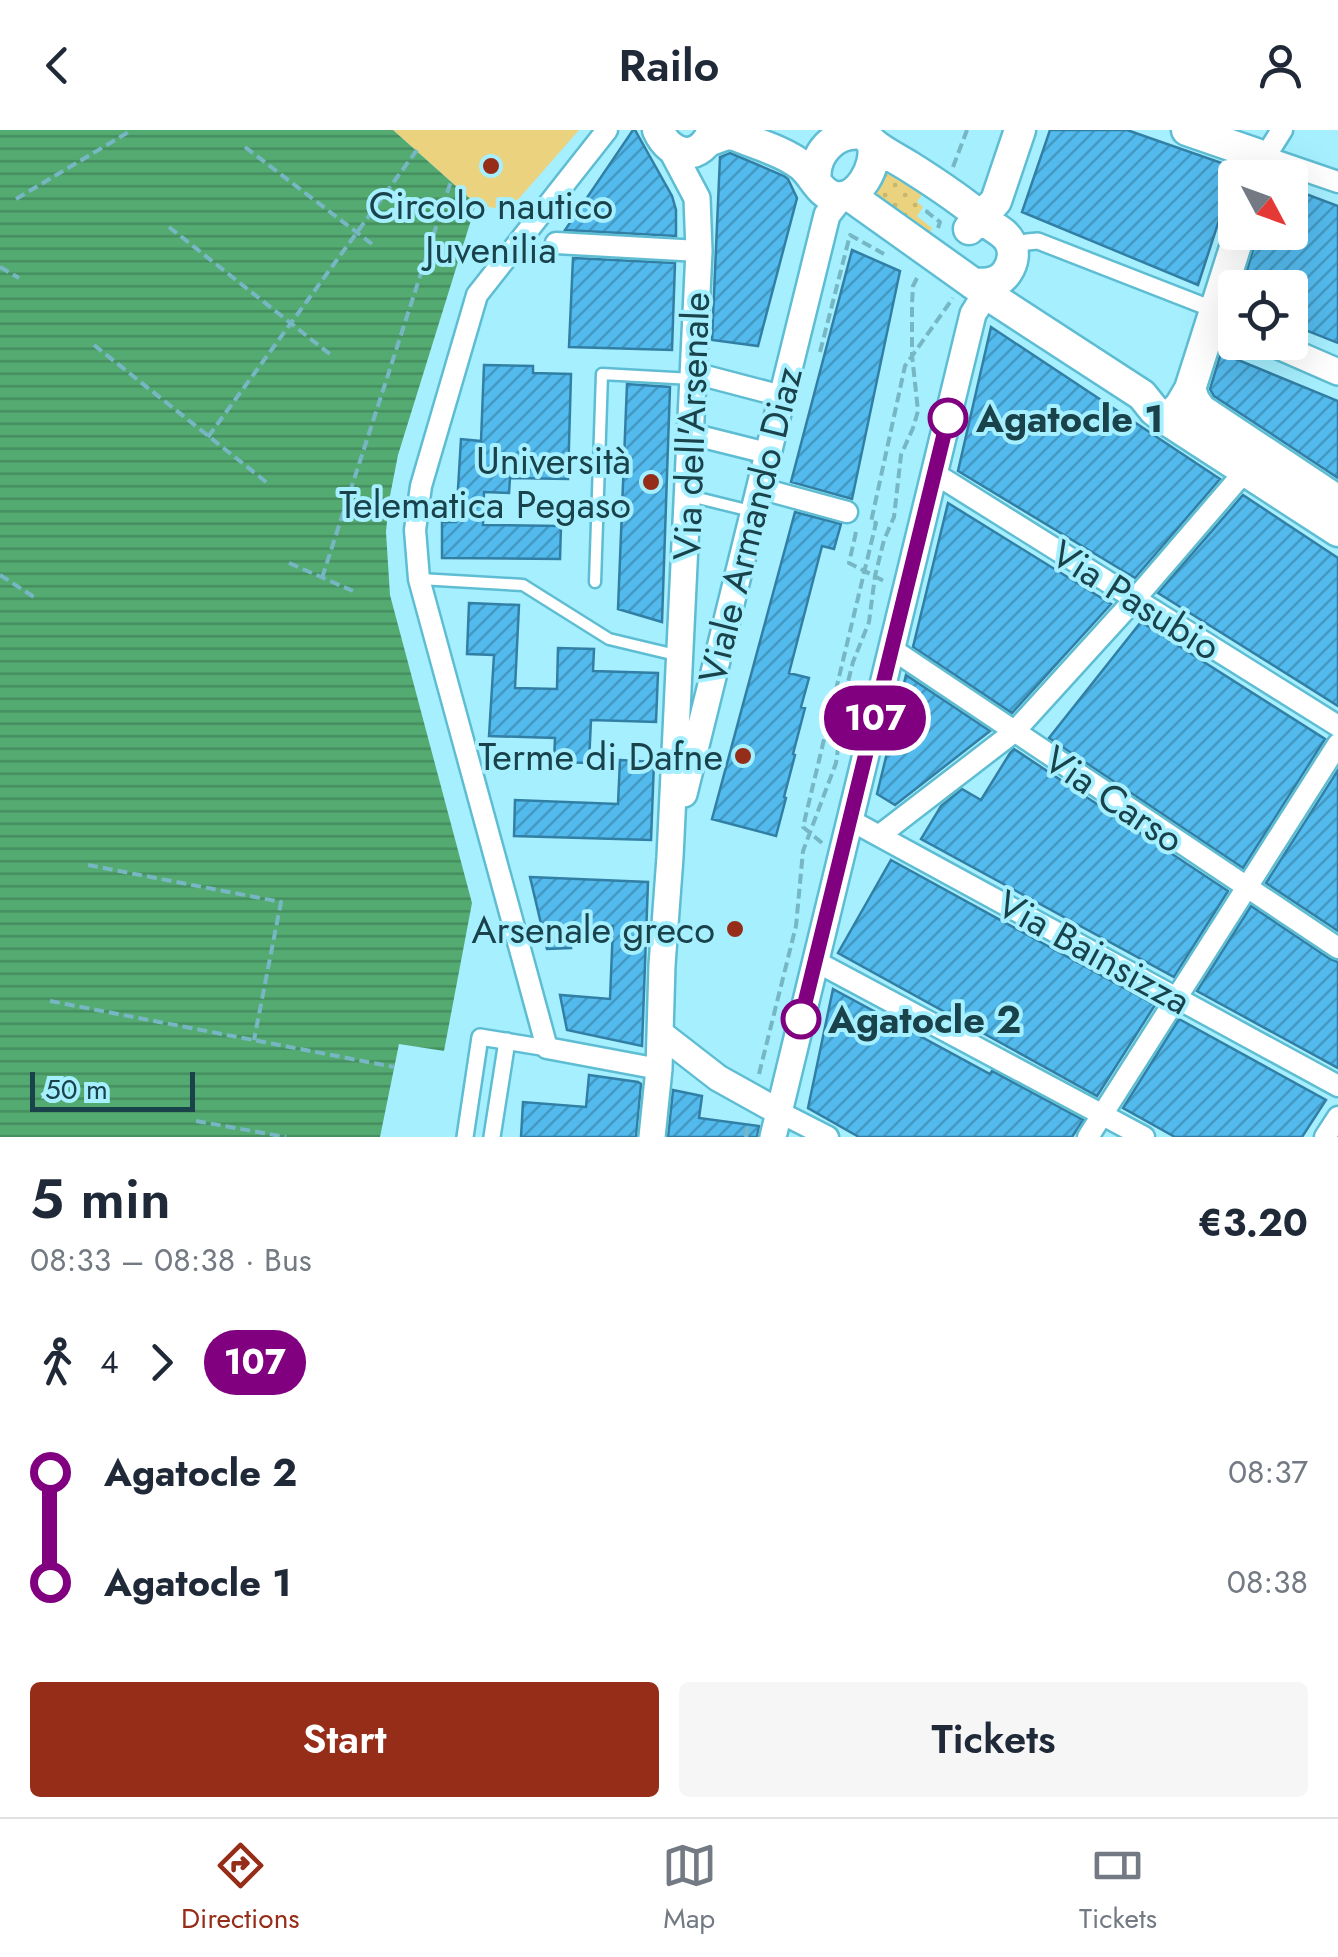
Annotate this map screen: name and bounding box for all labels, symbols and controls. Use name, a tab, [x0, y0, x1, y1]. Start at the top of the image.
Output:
text: Railo	[618, 33, 720, 98]
icon: back	[30, 38, 85, 93]
icon: person	[1253, 38, 1308, 93]
marker: Circolo nautico Juvenilia	[480, 155, 502, 177]
north arrow	[1218, 160, 1308, 250]
map controls	[1218, 160, 1308, 360]
place label: Circolo nautico Juvenilia	[369, 178, 613, 277]
button: locate	[1218, 270, 1308, 360]
street label: Via dell'Arsenale	[659, 291, 723, 561]
street label: Viale Armando Diaz	[684, 361, 816, 689]
place label: Agatocle 1	[975, 391, 1164, 446]
marker: Agatocle 1	[929, 399, 967, 437]
place label: Università Telematica Pegaso	[339, 433, 631, 532]
marker: Università Telematica Pegaso	[640, 471, 662, 493]
street label: Via Pasubio	[1041, 526, 1231, 674]
line badge: 107	[818, 686, 932, 750]
text: 107	[844, 693, 906, 743]
place label: Terme di Dafne	[478, 729, 723, 784]
street label: Via Carso	[1033, 732, 1195, 866]
marker: Terme di Dafne	[732, 745, 754, 767]
street label: Via Bainsizza	[987, 876, 1201, 1028]
place label: Arsenale greco	[471, 902, 715, 957]
marker: Arsenale greco	[724, 918, 746, 940]
place label: Agatocle 2	[827, 992, 1021, 1047]
marker: Agatocle 2	[782, 1000, 820, 1038]
scale bar	[30, 1067, 195, 1111]
text: 50 m	[45, 1069, 108, 1110]
text: 5 min	[30, 1159, 171, 1239]
text: €3.20	[1198, 1195, 1308, 1250]
text: 08:33 – 08:38 · Bus	[30, 1237, 312, 1283]
icon: walk	[30, 1335, 85, 1390]
icon: forward	[134, 1335, 189, 1390]
text: 107	[224, 1337, 286, 1387]
text: 4	[100, 1339, 119, 1385]
text: Agatocle 2	[104, 1445, 297, 1500]
text: 08:37	[1228, 1449, 1308, 1495]
text: Agatocle 1	[104, 1555, 292, 1610]
text: 08:38	[1227, 1559, 1308, 1605]
button: Start	[30, 1682, 659, 1797]
button: Tickets	[679, 1682, 1308, 1797]
tab: Directions	[181, 1838, 300, 1939]
tab: Map	[662, 1838, 717, 1939]
tab: Tickets	[1079, 1838, 1157, 1939]

